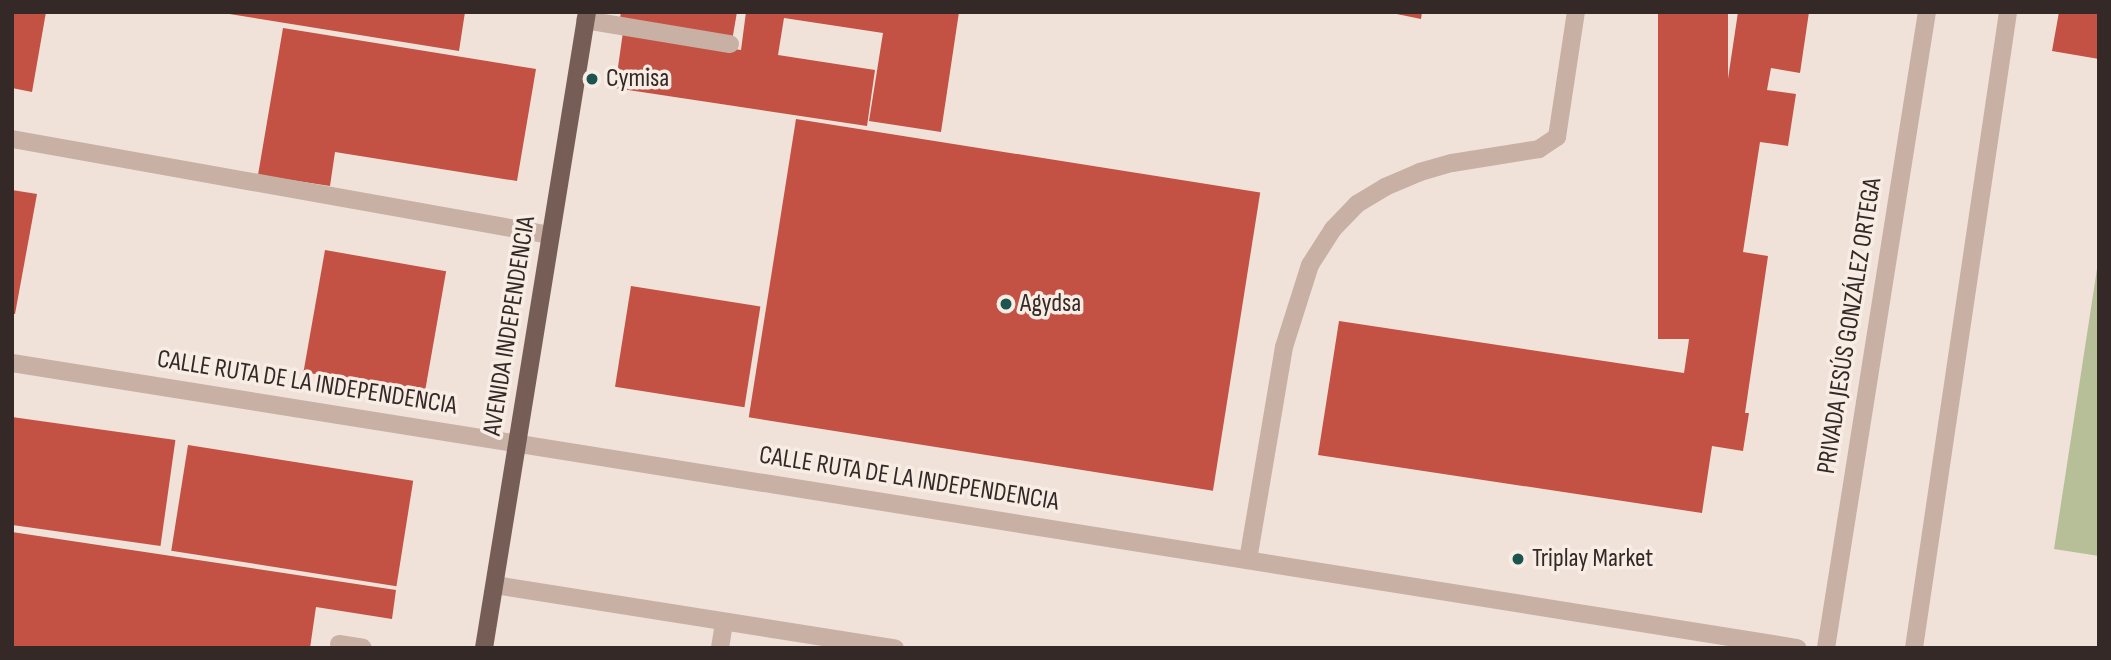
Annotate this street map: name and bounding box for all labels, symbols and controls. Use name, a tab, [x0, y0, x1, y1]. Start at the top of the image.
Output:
place label: Cymisa	[606, 63, 669, 95]
marker: Cymisa	[584, 71, 600, 87]
street label: PRIVADA JESÚS GONZÁLEZ ORTEGA	[1811, 176, 1889, 476]
street label: AVENIDA INDEPENDENCIA	[477, 214, 543, 438]
place label: Agydsa	[1020, 288, 1081, 320]
marker: Agydsa	[998, 296, 1014, 312]
street label: CALLE RUTA DE LA INDEPENDENCIA	[155, 344, 459, 422]
street label: CALLE RUTA DE LA INDEPENDENCIA	[757, 440, 1061, 518]
place label: Triplay Market	[1532, 543, 1653, 575]
marker: Triplay Market	[1510, 551, 1526, 567]

